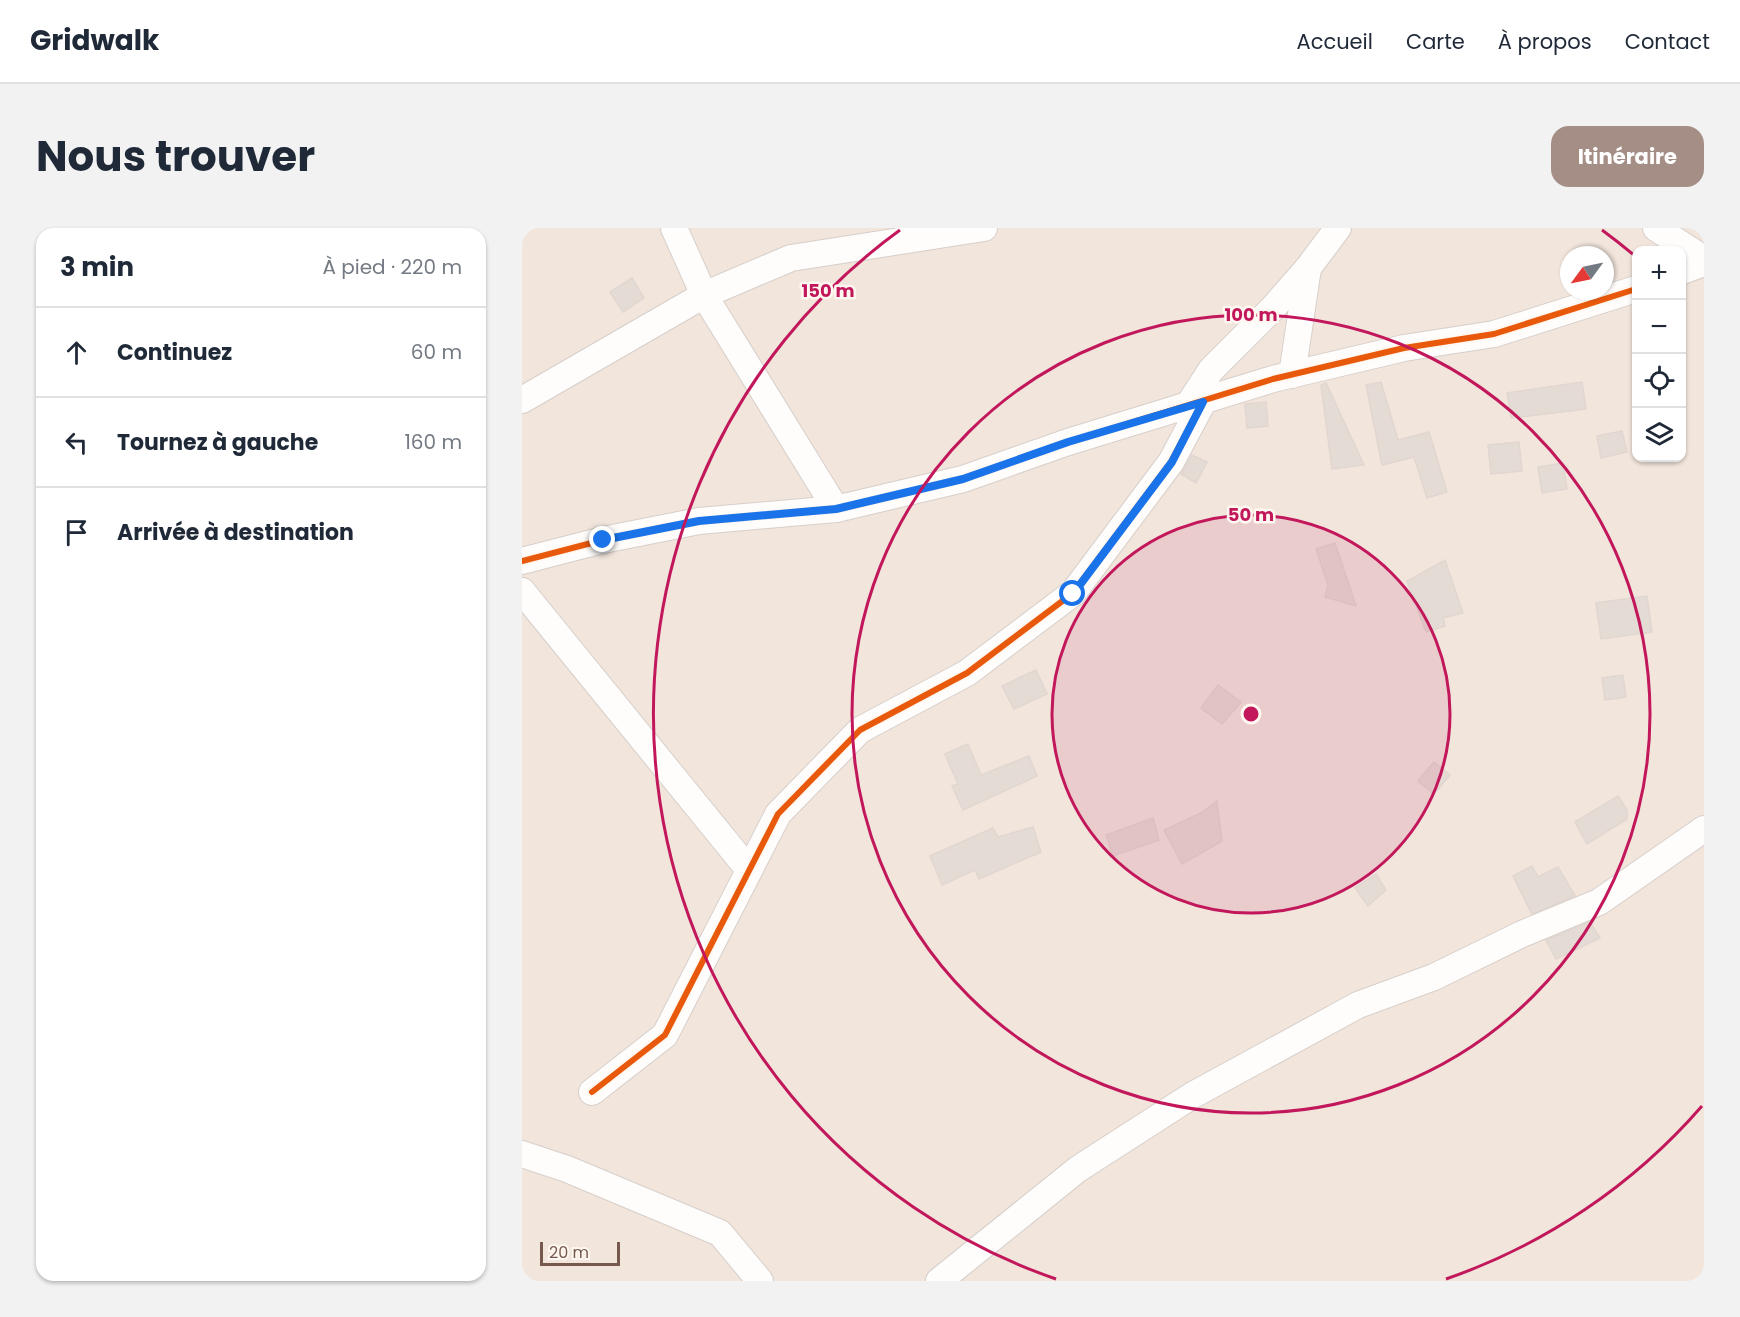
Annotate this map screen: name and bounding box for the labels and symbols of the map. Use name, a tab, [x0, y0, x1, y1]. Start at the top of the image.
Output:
north arrow	[1560, 246, 1614, 300]
text: 150 m	[801, 278, 855, 303]
text: 100 m	[1224, 302, 1278, 327]
text: 50 m	[1228, 502, 1274, 527]
route end	[589, 526, 615, 552]
route start	[1059, 580, 1085, 606]
centre of rings	[1241, 704, 1261, 724]
scale bar	[540, 1239, 620, 1266]

